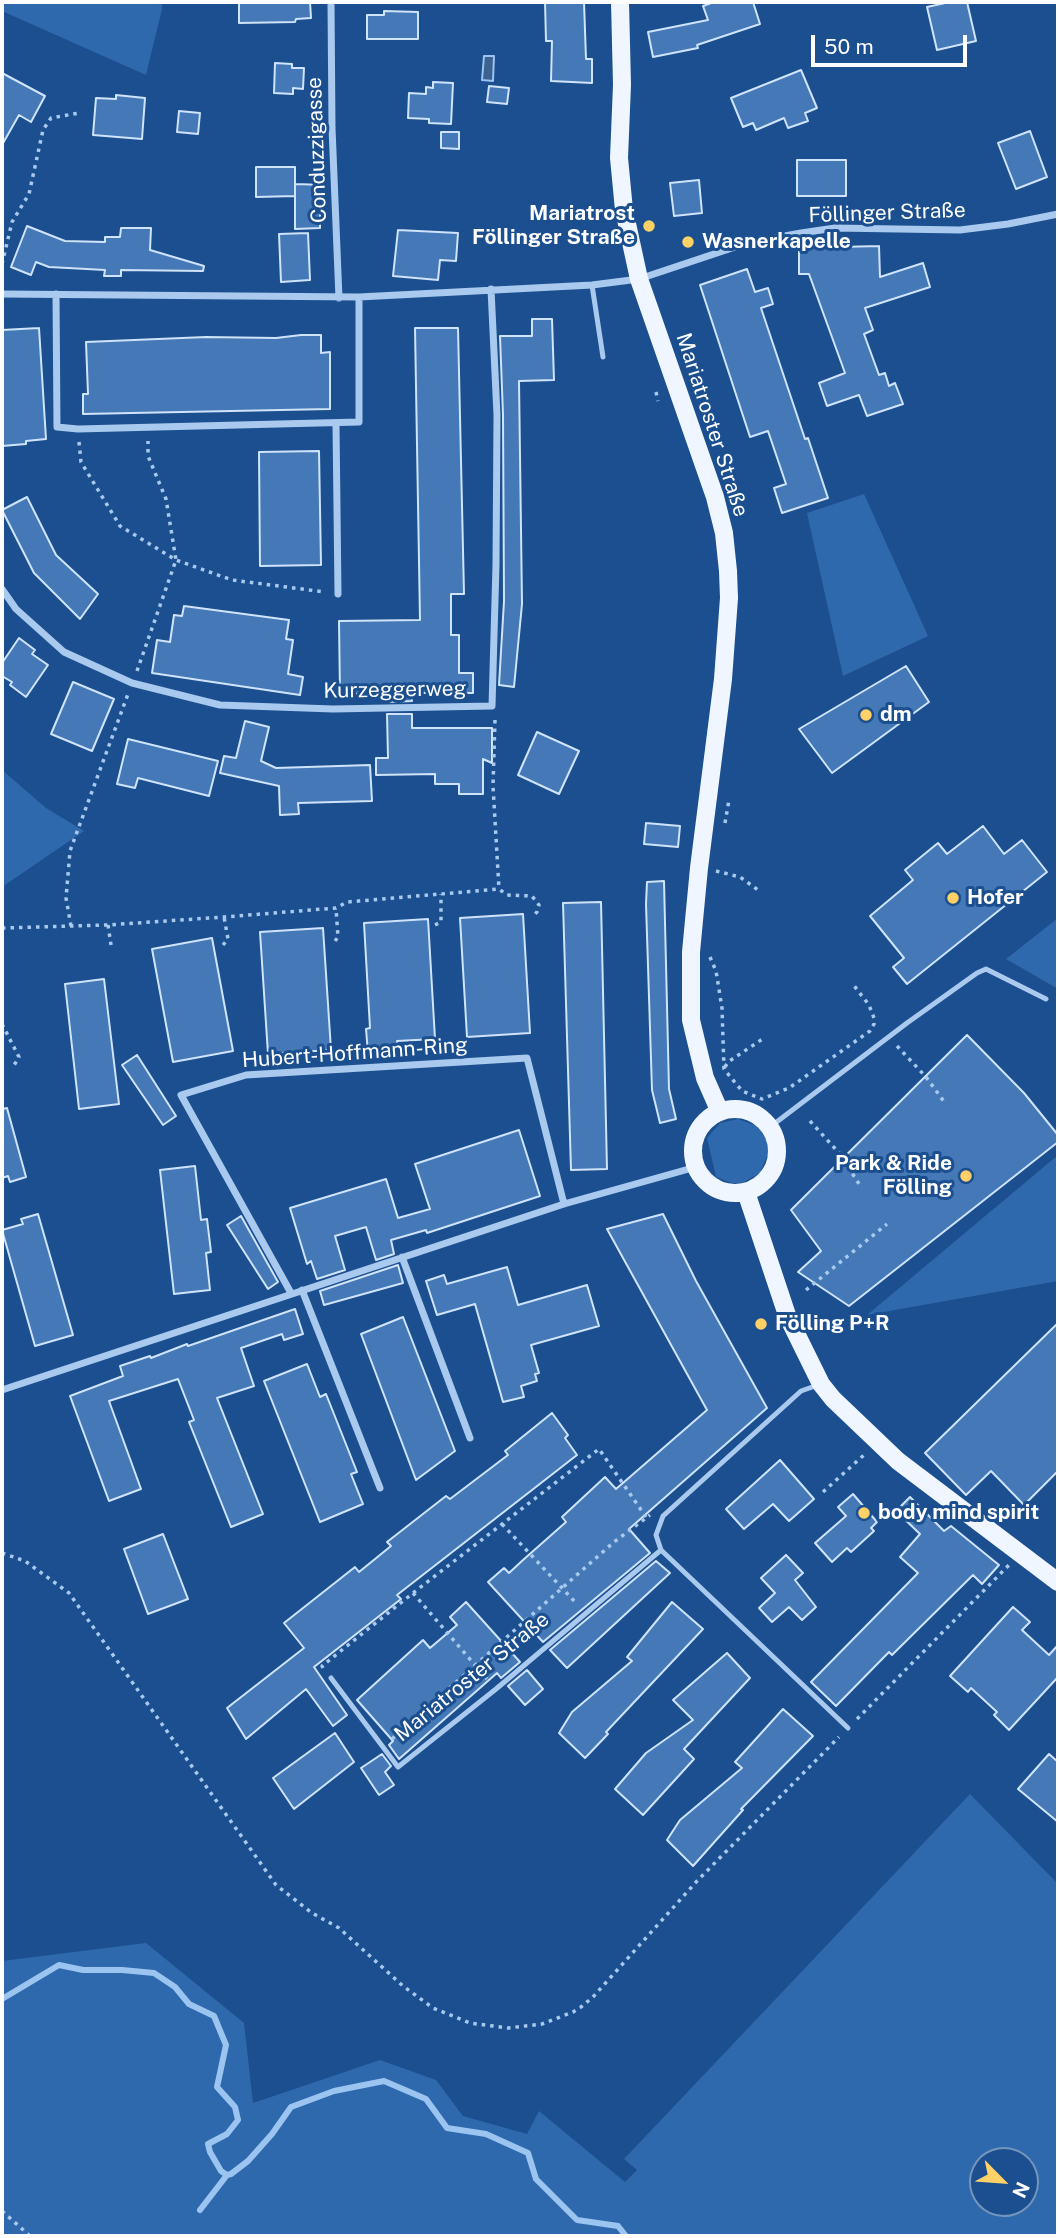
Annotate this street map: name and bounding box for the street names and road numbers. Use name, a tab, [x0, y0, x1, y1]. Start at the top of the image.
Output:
street label: Conduzzigasse	[302, 77, 332, 223]
street label: Föllinger Straße	[808, 198, 966, 228]
street label: Mariatroster Straße	[670, 330, 754, 520]
street label: Kurzeggerweg	[323, 676, 467, 704]
street label: Hubert-Hoffmann-Ring	[241, 1033, 469, 1073]
street label: Mariatroster Straße	[390, 1607, 554, 1747]

